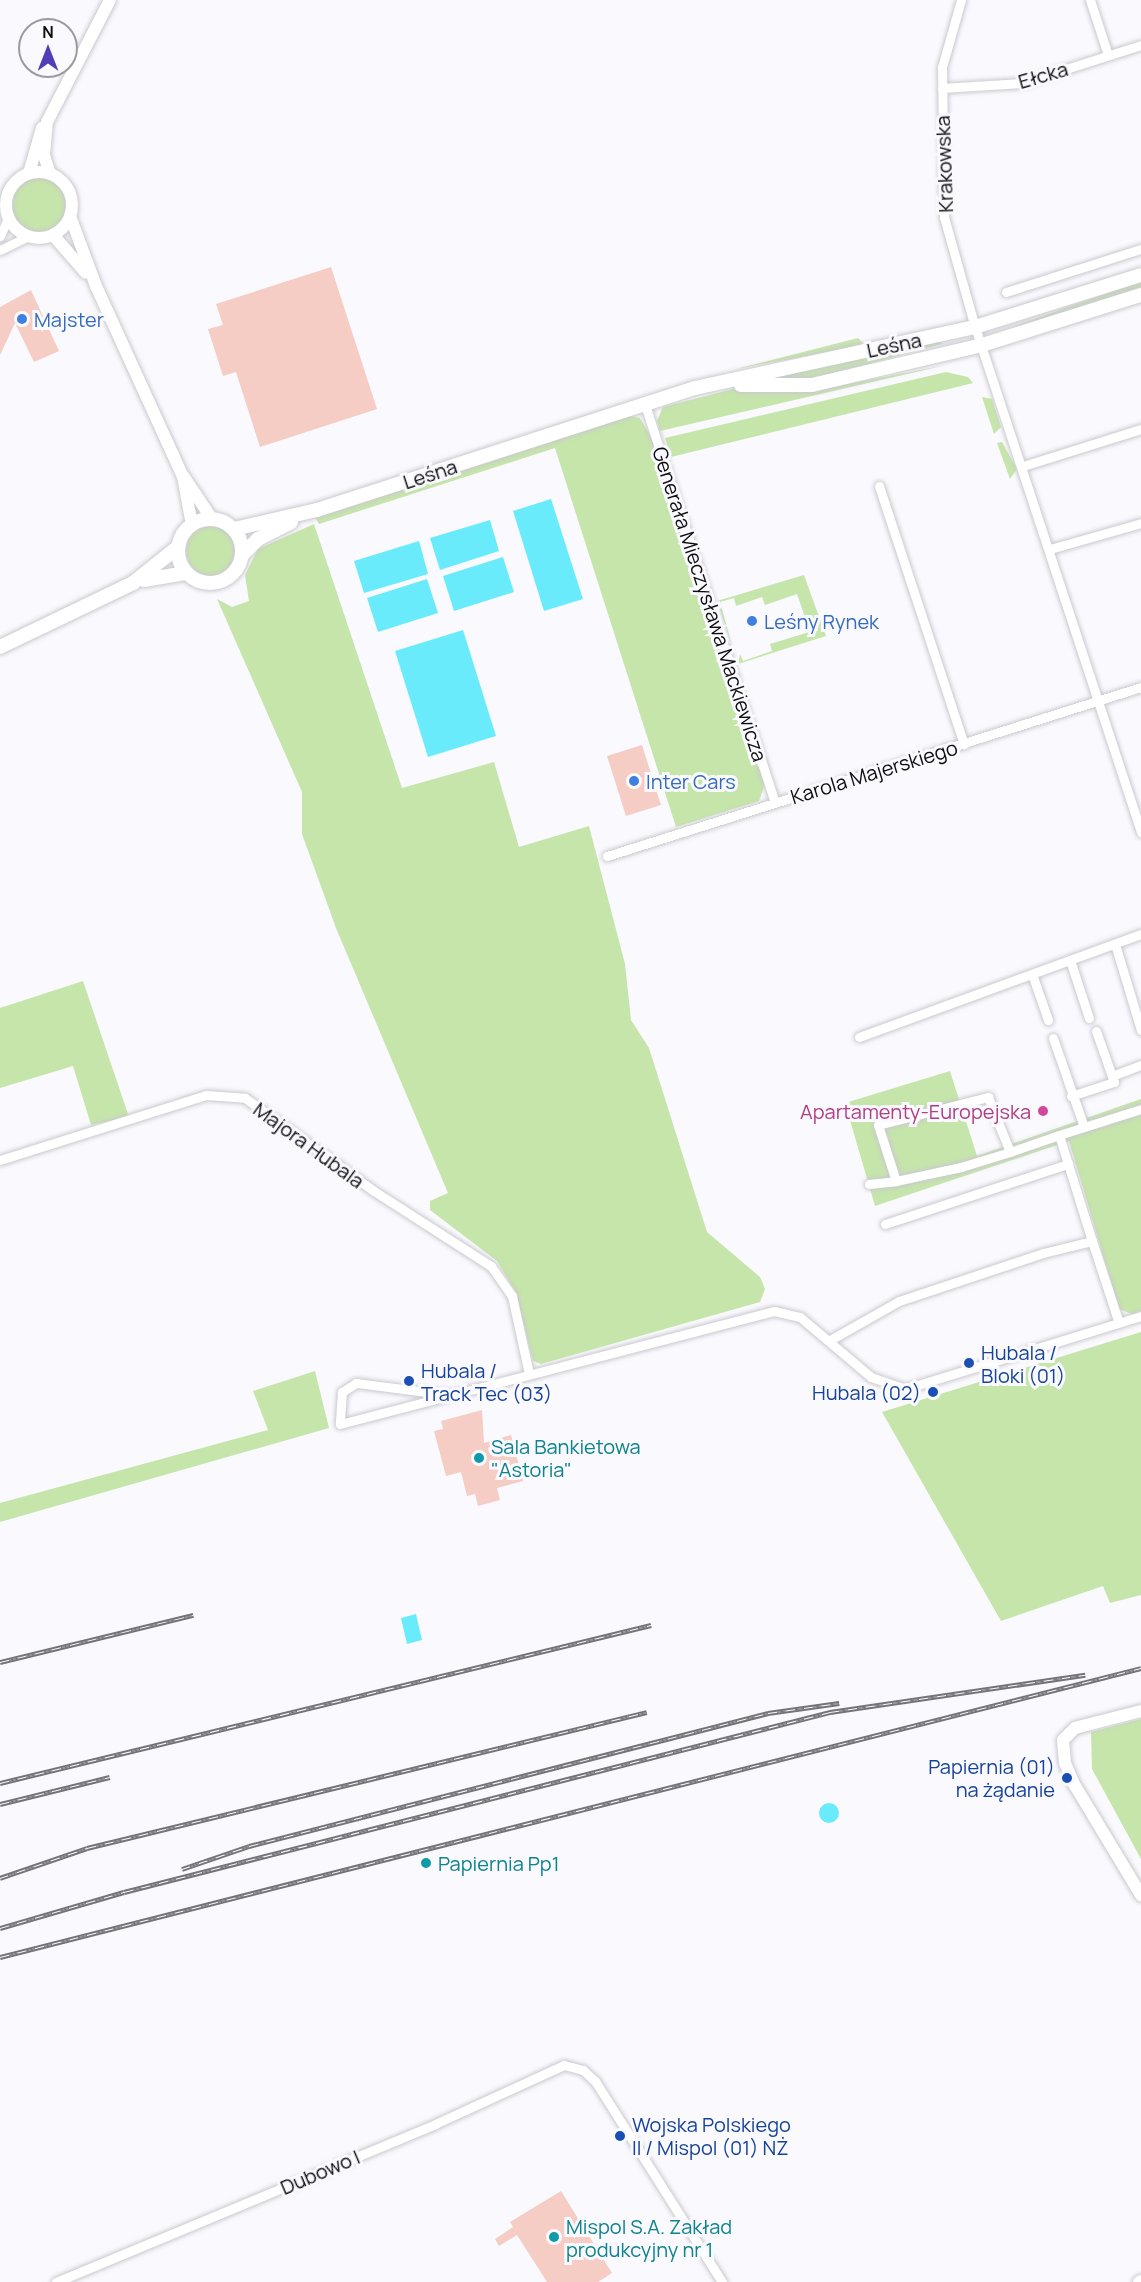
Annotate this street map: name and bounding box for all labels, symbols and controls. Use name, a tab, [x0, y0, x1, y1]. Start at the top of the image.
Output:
north arrow	[18, 18, 78, 78]
text: N	[42, 21, 54, 43]
street label: Ełcka	[1015, 56, 1071, 94]
street label: Krakowska	[930, 115, 958, 213]
place label: Majster	[34, 307, 104, 331]
marker: Majster	[15, 312, 29, 326]
street label: Leśna	[864, 328, 924, 362]
street label: Generała Mieczysława Mackiewicza	[648, 444, 772, 764]
street label: Leśna	[400, 454, 460, 494]
place label: Leśny Rynek	[764, 609, 879, 633]
marker: Leśny Rynek	[745, 614, 759, 628]
street label: Karola Majerskiego	[788, 735, 960, 809]
place label: Inter Cars	[646, 769, 736, 793]
marker: Inter Cars	[627, 774, 641, 788]
street label: Majora Hubala	[249, 1097, 369, 1193]
place label: Apartamenty-Europejska	[800, 1099, 1031, 1123]
marker: Apartamenty-Europejska	[1036, 1104, 1050, 1118]
place label: Hubala / Bloki (01)	[981, 1340, 1065, 1387]
marker: Hubala / Bloki (01)	[962, 1356, 976, 1370]
place label: Hubala / Track Tec (03)	[421, 1358, 552, 1405]
marker: Hubala / Track Tec (03)	[402, 1374, 416, 1388]
place label: Hubala (02)	[812, 1380, 921, 1404]
marker: Hubala (02)	[926, 1385, 940, 1399]
place label: Sala Bankietowa "Astoria"	[491, 1434, 641, 1481]
marker: Sala Bankietowa "Astoria"	[472, 1451, 486, 1465]
place label: Papiernia (01) na żądanie	[928, 1754, 1055, 1801]
marker: Papiernia (01) na żądanie	[1060, 1771, 1074, 1785]
place label: Papiernia Pp1	[438, 1851, 560, 1875]
marker: Papiernia Pp1	[419, 1856, 433, 1870]
place label: Wojska Polskiego II / Mispol (01) NŻ	[632, 2112, 791, 2159]
marker: Wojska Polskiego II / Mispol (01) NŻ	[613, 2129, 627, 2143]
street label: Dubowo I	[277, 2145, 363, 2199]
place label: Mispol S.A. Zakład produkcyjny nr 1	[566, 2214, 732, 2261]
marker: Mispol S.A. Zakład produkcyjny nr 1	[547, 2230, 561, 2244]

